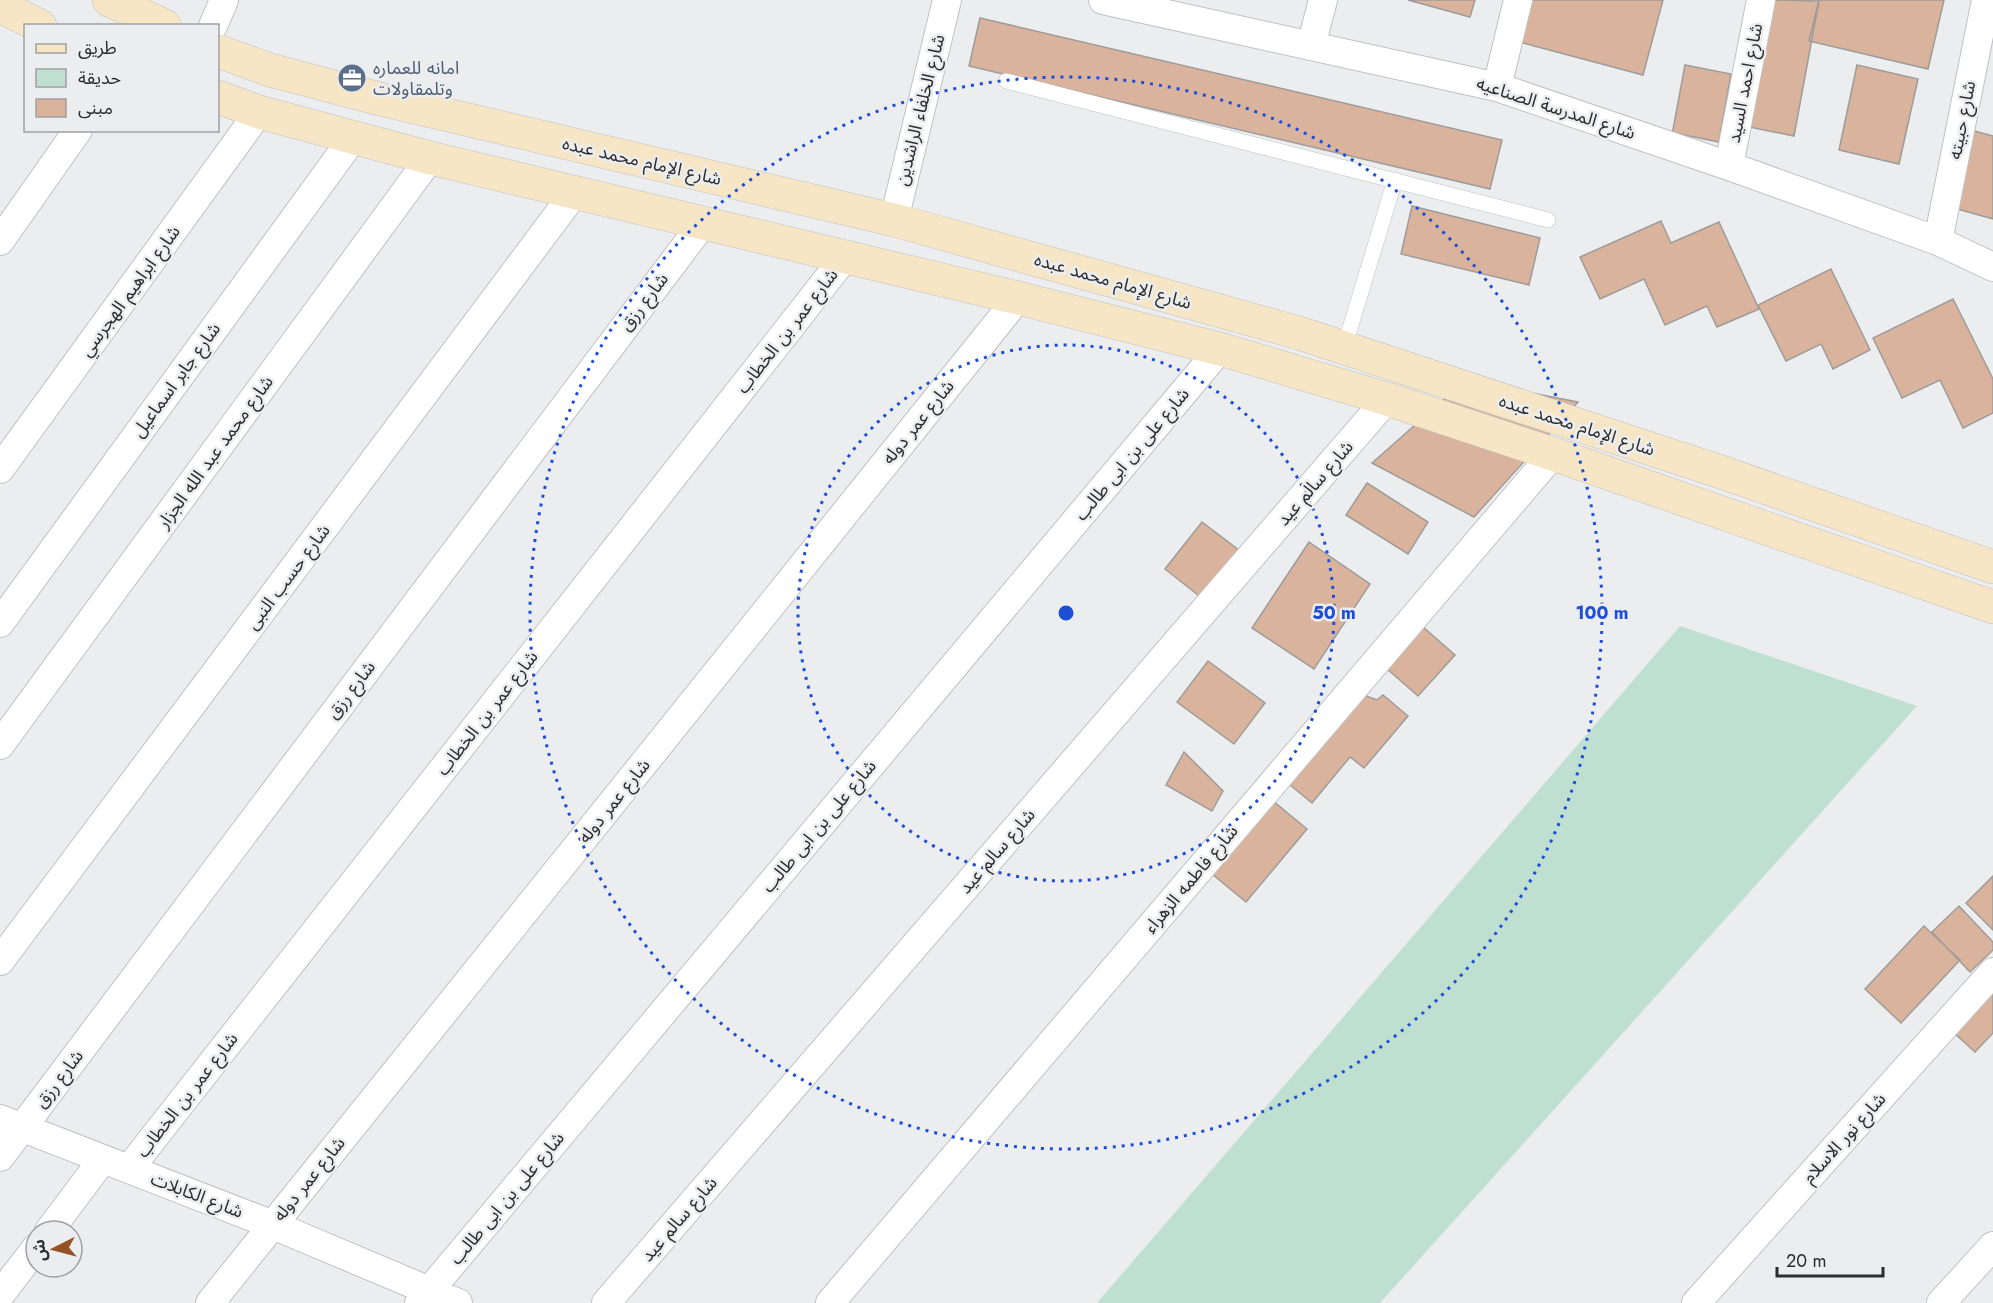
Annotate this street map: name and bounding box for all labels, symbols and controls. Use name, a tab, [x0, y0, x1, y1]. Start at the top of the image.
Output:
street label: شارع احمد السيد	[1721, 21, 1770, 145]
legend	[24, 24, 219, 132]
street label: شارع الخلفاء الراشدين	[889, 31, 952, 189]
text: طريق	[78, 35, 117, 61]
place label: امانه للعماره وتلمقاولات	[373, 55, 459, 102]
office icon: امانه للعماره وتلمقاولات	[336, 62, 368, 94]
text: حديقة	[78, 65, 121, 91]
street label: شارع المدرسة الصناعيه	[1473, 70, 1639, 147]
street label: شارع حبيته	[1942, 79, 1983, 162]
text: مبنى	[78, 95, 113, 121]
street label: شارع الإمام محمد عبده	[560, 130, 724, 193]
street label: شارع ابراهيم الهجرسي	[73, 220, 187, 363]
street label: شارع الإمام محمد عبده	[1031, 246, 1195, 317]
street label: شارع عمر بن الخطاب	[730, 263, 845, 400]
street label: شارع رزق	[613, 267, 675, 337]
street label: شارع جابر اسماعيل	[125, 317, 227, 444]
street label: شارع محمد عبد الله الجزار	[150, 370, 280, 535]
street label: شارع عمر دوله	[876, 374, 961, 471]
street label: شارع على بن ابى طالب	[1069, 382, 1196, 527]
street label: شارع الإمام محمد عبده	[1495, 388, 1658, 463]
street label: شارع سالم عيد	[1271, 435, 1360, 532]
street label: شارع حسب النبى	[240, 519, 337, 636]
text: 50 m	[1312, 600, 1356, 626]
text: 100 m	[1575, 600, 1629, 626]
centre of rings	[1056, 603, 1076, 623]
street label: شارع عمر بن الخطاب	[430, 645, 545, 782]
street label: شارع رزق	[320, 655, 382, 725]
street label: شارع عمر دوله	[572, 753, 657, 850]
street label: شارع على بن ابى طالب	[756, 754, 883, 899]
street label: شارع سالم عيد	[953, 803, 1042, 900]
street label: شارع فاطمه الزهراء	[1138, 819, 1245, 940]
street label: شارع عمر بن الخطاب	[130, 1027, 245, 1164]
street label: شارع رزق	[28, 1044, 90, 1114]
street label: شارع نور الاسلام	[1796, 1087, 1893, 1190]
street label: شارع على بن ابى طالب	[444, 1126, 571, 1271]
street label: شارع عمر دوله	[267, 1131, 352, 1228]
street label: شارع الكابلات	[147, 1165, 247, 1226]
street label: شارع سالم عيد	[635, 1171, 724, 1268]
north arrow	[24, 1219, 84, 1279]
text: ش	[27, 1238, 52, 1263]
scale bar	[1777, 1240, 1884, 1278]
text: 20 m	[1786, 1248, 1826, 1274]

